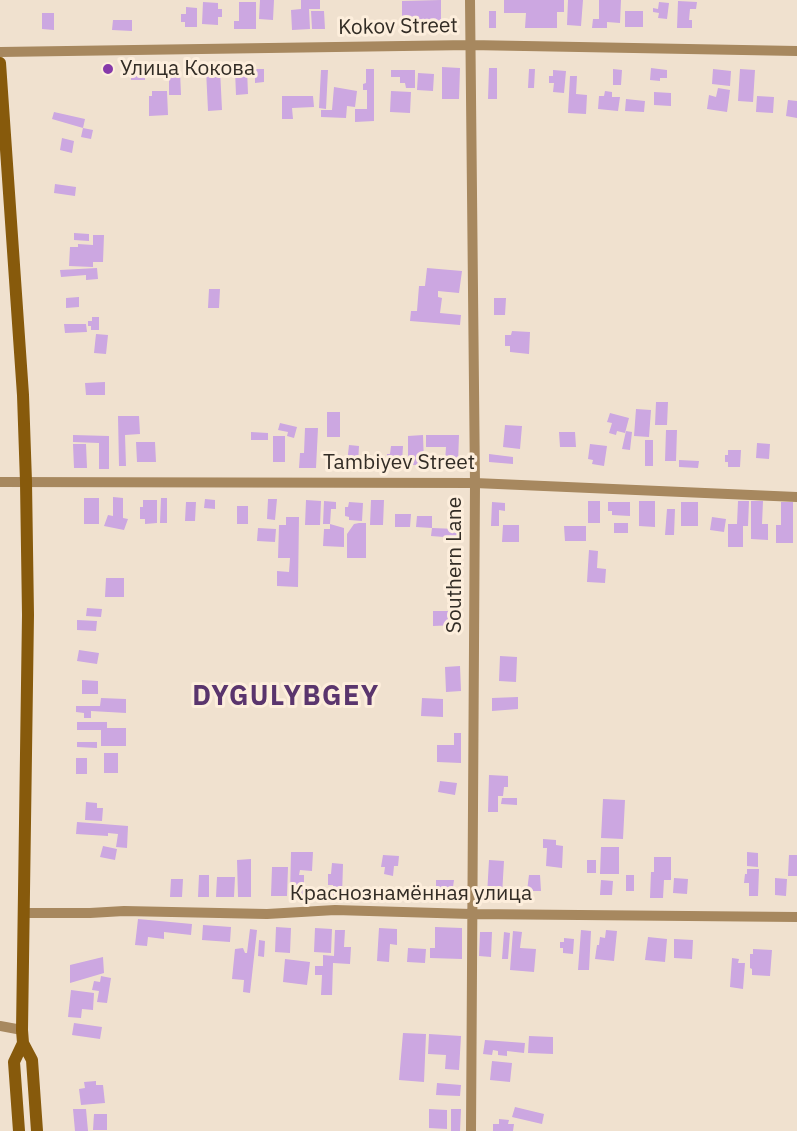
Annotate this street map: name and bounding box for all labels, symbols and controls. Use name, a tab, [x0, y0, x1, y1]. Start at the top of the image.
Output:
street label: Kokov Street	[338, 13, 458, 41]
place label: Улица Кокова	[120, 56, 255, 82]
marker: Улица Кокова	[101, 62, 115, 76]
street label: Tambiyev Street	[323, 450, 475, 476]
street label: Southern Lane	[442, 497, 468, 633]
district label: DYGULYBGEY	[192, 681, 380, 713]
street label: Краснознамённая улица	[290, 881, 532, 907]

